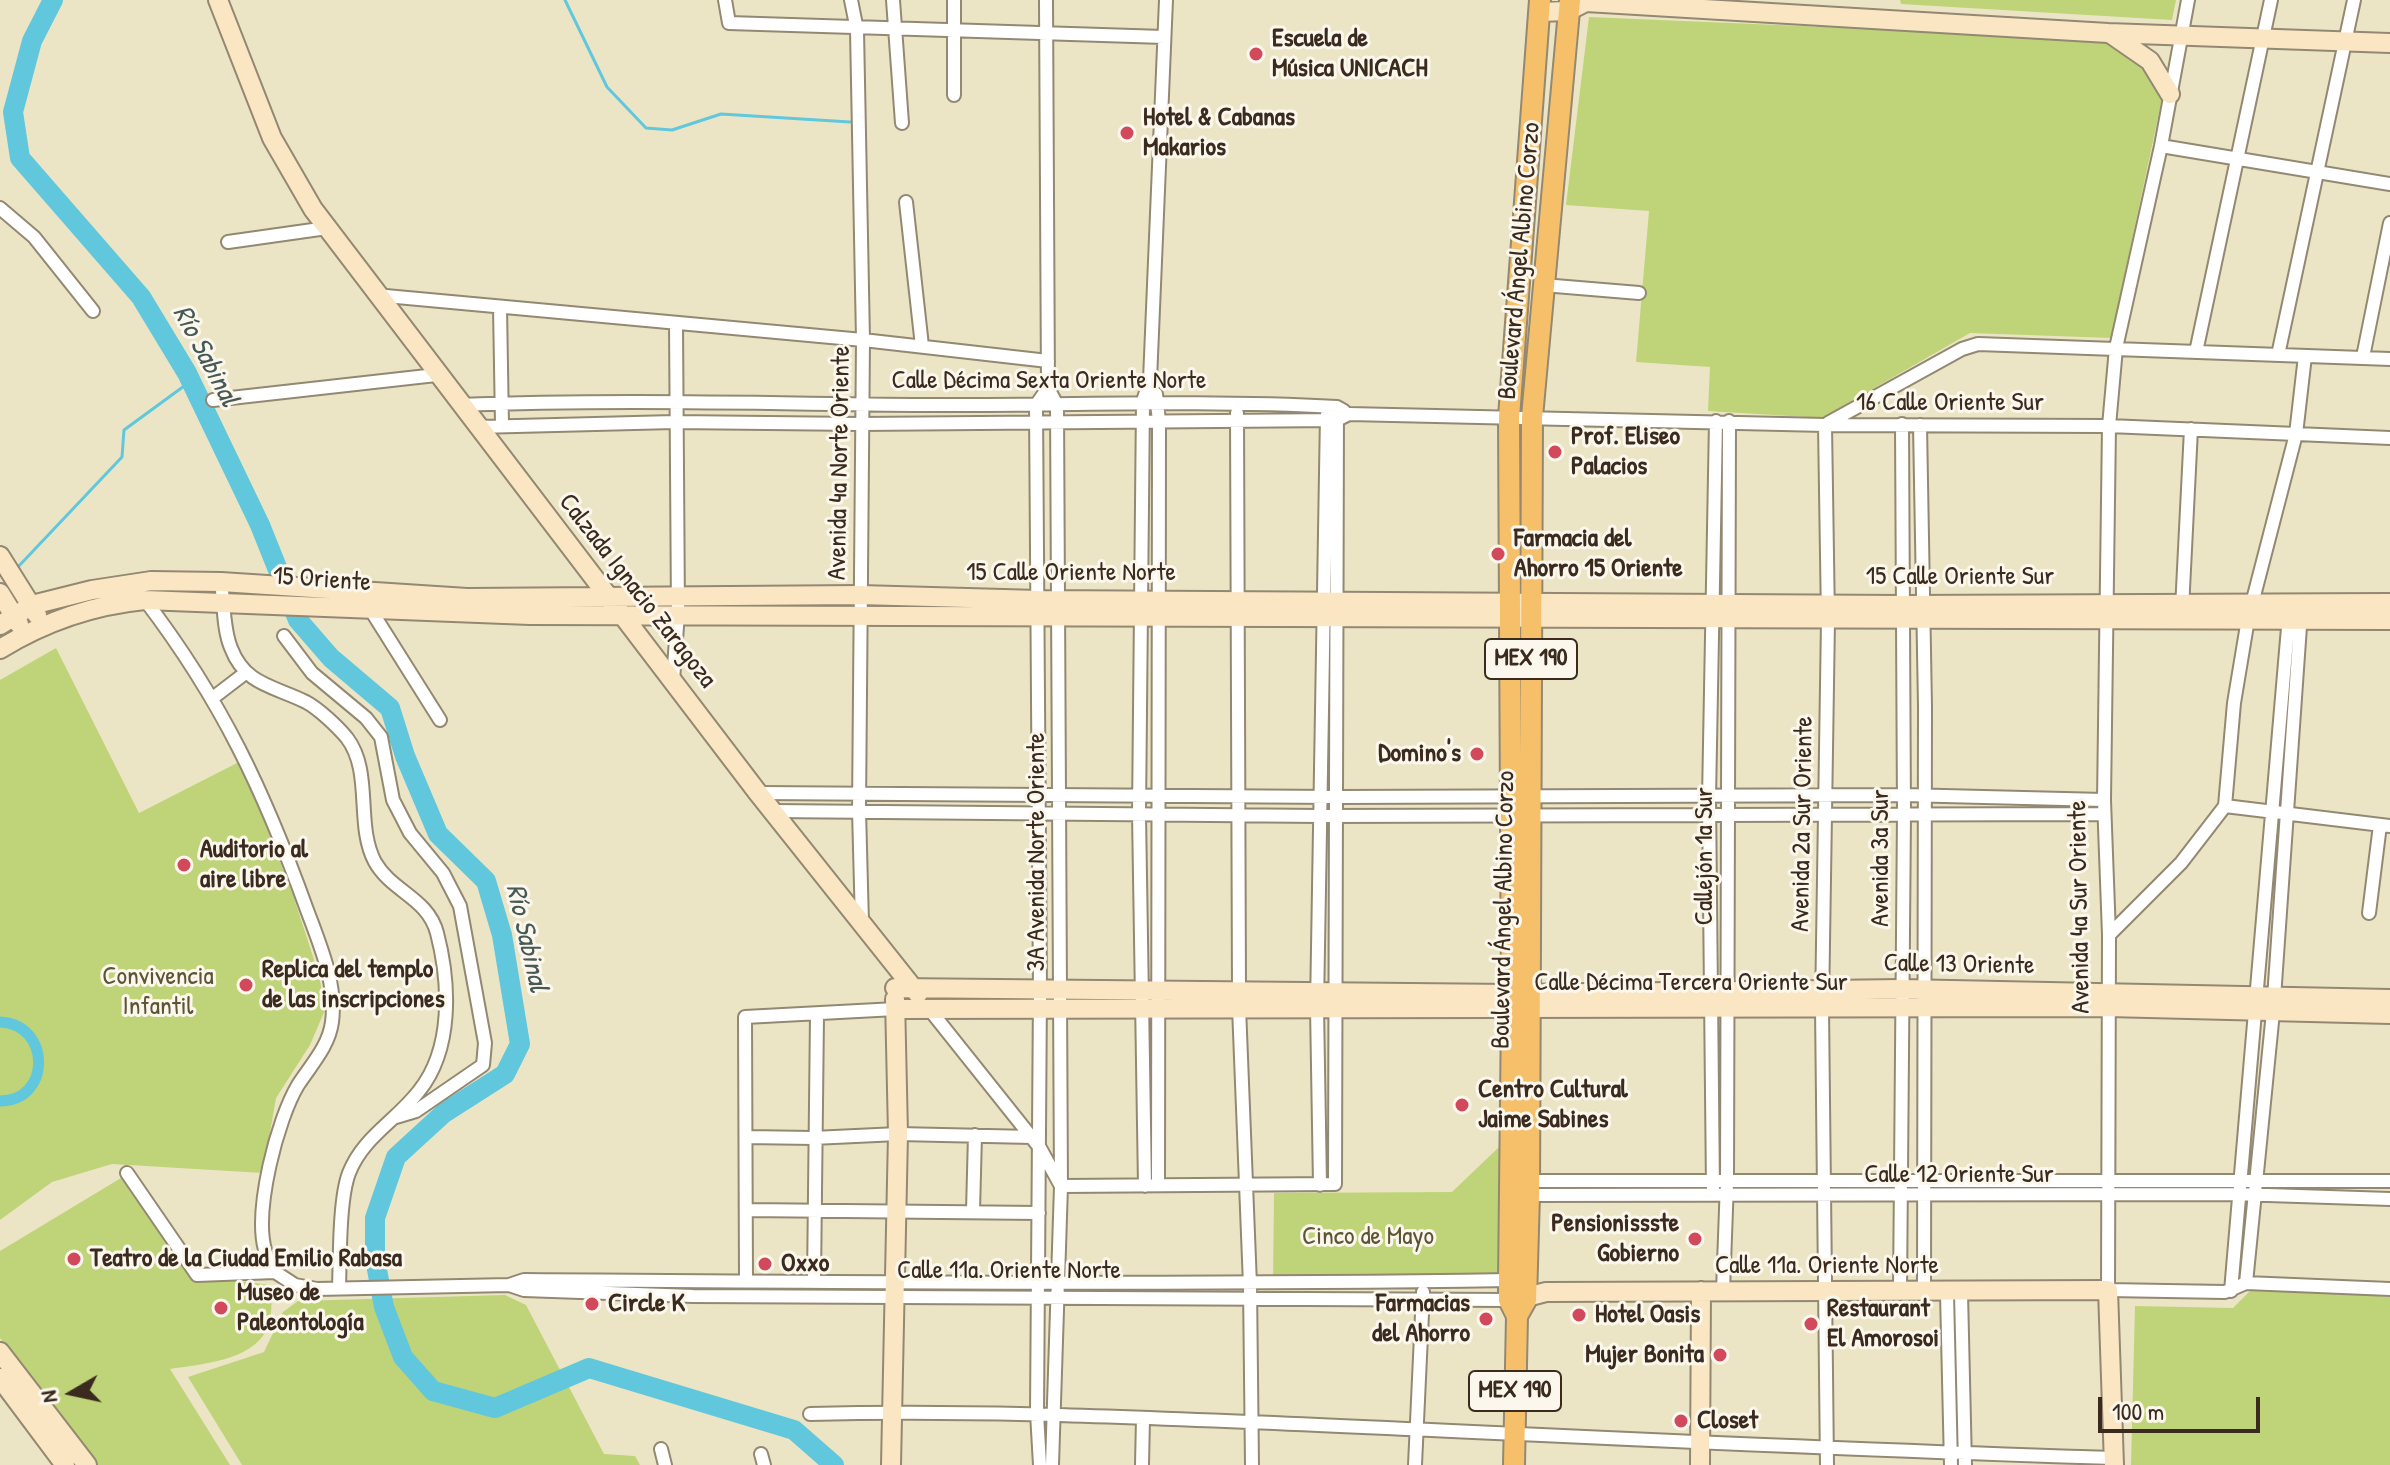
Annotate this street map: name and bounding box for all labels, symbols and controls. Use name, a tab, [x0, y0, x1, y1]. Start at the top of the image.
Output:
place label: Escuela de Música UNICACH	[1272, 23, 1428, 84]
marker: Escuela de Música UNICACH	[1247, 45, 1265, 63]
place label: Hotel & Cabanas Makarios	[1143, 102, 1295, 164]
street label: Boulevard Ángel Albino Corzo	[1492, 121, 1548, 401]
marker: Hotel & Cabanas Makarios	[1118, 124, 1136, 142]
water label: Río Sabinal	[164, 300, 246, 412]
street label: Avenida 4a Norte Oriente	[822, 345, 858, 581]
street label: Calle Décima Sexta Oriente Norte	[892, 365, 1206, 397]
street label: 16 Calle Oriente Sur	[1856, 387, 2044, 419]
place label: Prof. Eliseo Palacios	[1571, 421, 1680, 482]
marker: Prof. Eliseo Palacios	[1546, 443, 1564, 461]
street label: Calzada Ignacio Zaragoza	[551, 488, 723, 694]
place label: Farmacia del Ahorro 15 Oriente	[1514, 523, 1683, 584]
marker: Farmacia del Ahorro 15 Oriente	[1489, 545, 1507, 563]
street label: 15 Calle Oriente Norte	[966, 557, 1176, 589]
street label: 15 Oriente	[272, 561, 372, 599]
street label: 15 Calle Oriente Sur	[1866, 561, 2054, 593]
road number: MEX 190	[1485, 639, 1577, 679]
street label: Avenida 2a Sur Oriente	[1786, 716, 1820, 932]
street label: 3A Avenida Norte Oriente	[1021, 733, 1053, 971]
place label: Domino's	[1378, 738, 1461, 770]
marker: Domino's	[1468, 745, 1486, 763]
street label: Boulevard Ángel Albino Corzo	[1486, 771, 1522, 1049]
street label: Callejón 1a Sur	[1689, 787, 1721, 925]
street label: Avenida 3a Sur	[1865, 789, 1897, 927]
street label: Avenida 4a Sur Oriente	[2063, 800, 2097, 1014]
place label: Auditorio al aire libre	[200, 834, 308, 896]
marker: Auditorio al aire libre	[175, 856, 193, 874]
water label: Río Sabinal	[497, 881, 555, 995]
street label: Calle 13 Oriente	[1883, 948, 2035, 982]
place label: Replica del templo de las inscripciones	[262, 954, 445, 1016]
park label: Convivencia Infantil	[102, 961, 214, 1022]
street label: Calle Décima Tercera Oriente Sur	[1534, 967, 1848, 999]
marker: Replica del templo de las inscripciones	[237, 976, 255, 994]
place label: Centro Cultural Jaime Sabines	[1478, 1074, 1628, 1136]
marker: Centro Cultural Jaime Sabines	[1453, 1096, 1471, 1114]
street label: Calle 12 Oriente Sur	[1864, 1159, 2054, 1191]
place label: Pensionissste Gobierno	[1551, 1208, 1679, 1270]
park label: Cinco de Mayo	[1302, 1221, 1434, 1253]
marker: Pensionissste Gobierno	[1686, 1230, 1704, 1248]
place label: Teatro de la Ciudad Emilio Rabasa	[90, 1243, 402, 1275]
place label: Oxxo	[781, 1248, 829, 1280]
marker: Teatro de la Ciudad Emilio Rabasa	[65, 1250, 83, 1268]
street label: Calle 11a. Oriente Norte	[1715, 1250, 1939, 1282]
marker: Oxxo	[756, 1255, 774, 1273]
street label: Calle 11a. Oriente Norte	[897, 1255, 1121, 1287]
place label: Museo de Paleontología	[237, 1277, 364, 1338]
place label: Circle K	[608, 1288, 685, 1320]
place label: Farmacias del Ahorro	[1372, 1288, 1470, 1350]
place label: Restaurant El Amorosoi	[1827, 1293, 1939, 1354]
marker: Circle K	[583, 1295, 601, 1313]
marker: Museo de Paleontología	[212, 1299, 230, 1317]
place label: Hotel Oasis	[1595, 1299, 1700, 1331]
marker: Hotel Oasis	[1570, 1306, 1588, 1324]
marker: Farmacias del Ahorro	[1477, 1310, 1495, 1328]
marker: Restaurant El Amorosoi	[1802, 1315, 1820, 1333]
place label: Mujer Bonita	[1585, 1339, 1704, 1371]
marker: Mujer Bonita	[1711, 1346, 1729, 1364]
north arrow	[32, 1353, 112, 1433]
road number: MEX 190	[1469, 1371, 1561, 1411]
scale bar	[2102, 1381, 2264, 1431]
text: N	[33, 1389, 64, 1405]
text: 100 m	[2112, 1395, 2164, 1427]
place label: Closet	[1697, 1405, 1758, 1437]
marker: Closet	[1672, 1412, 1690, 1430]

